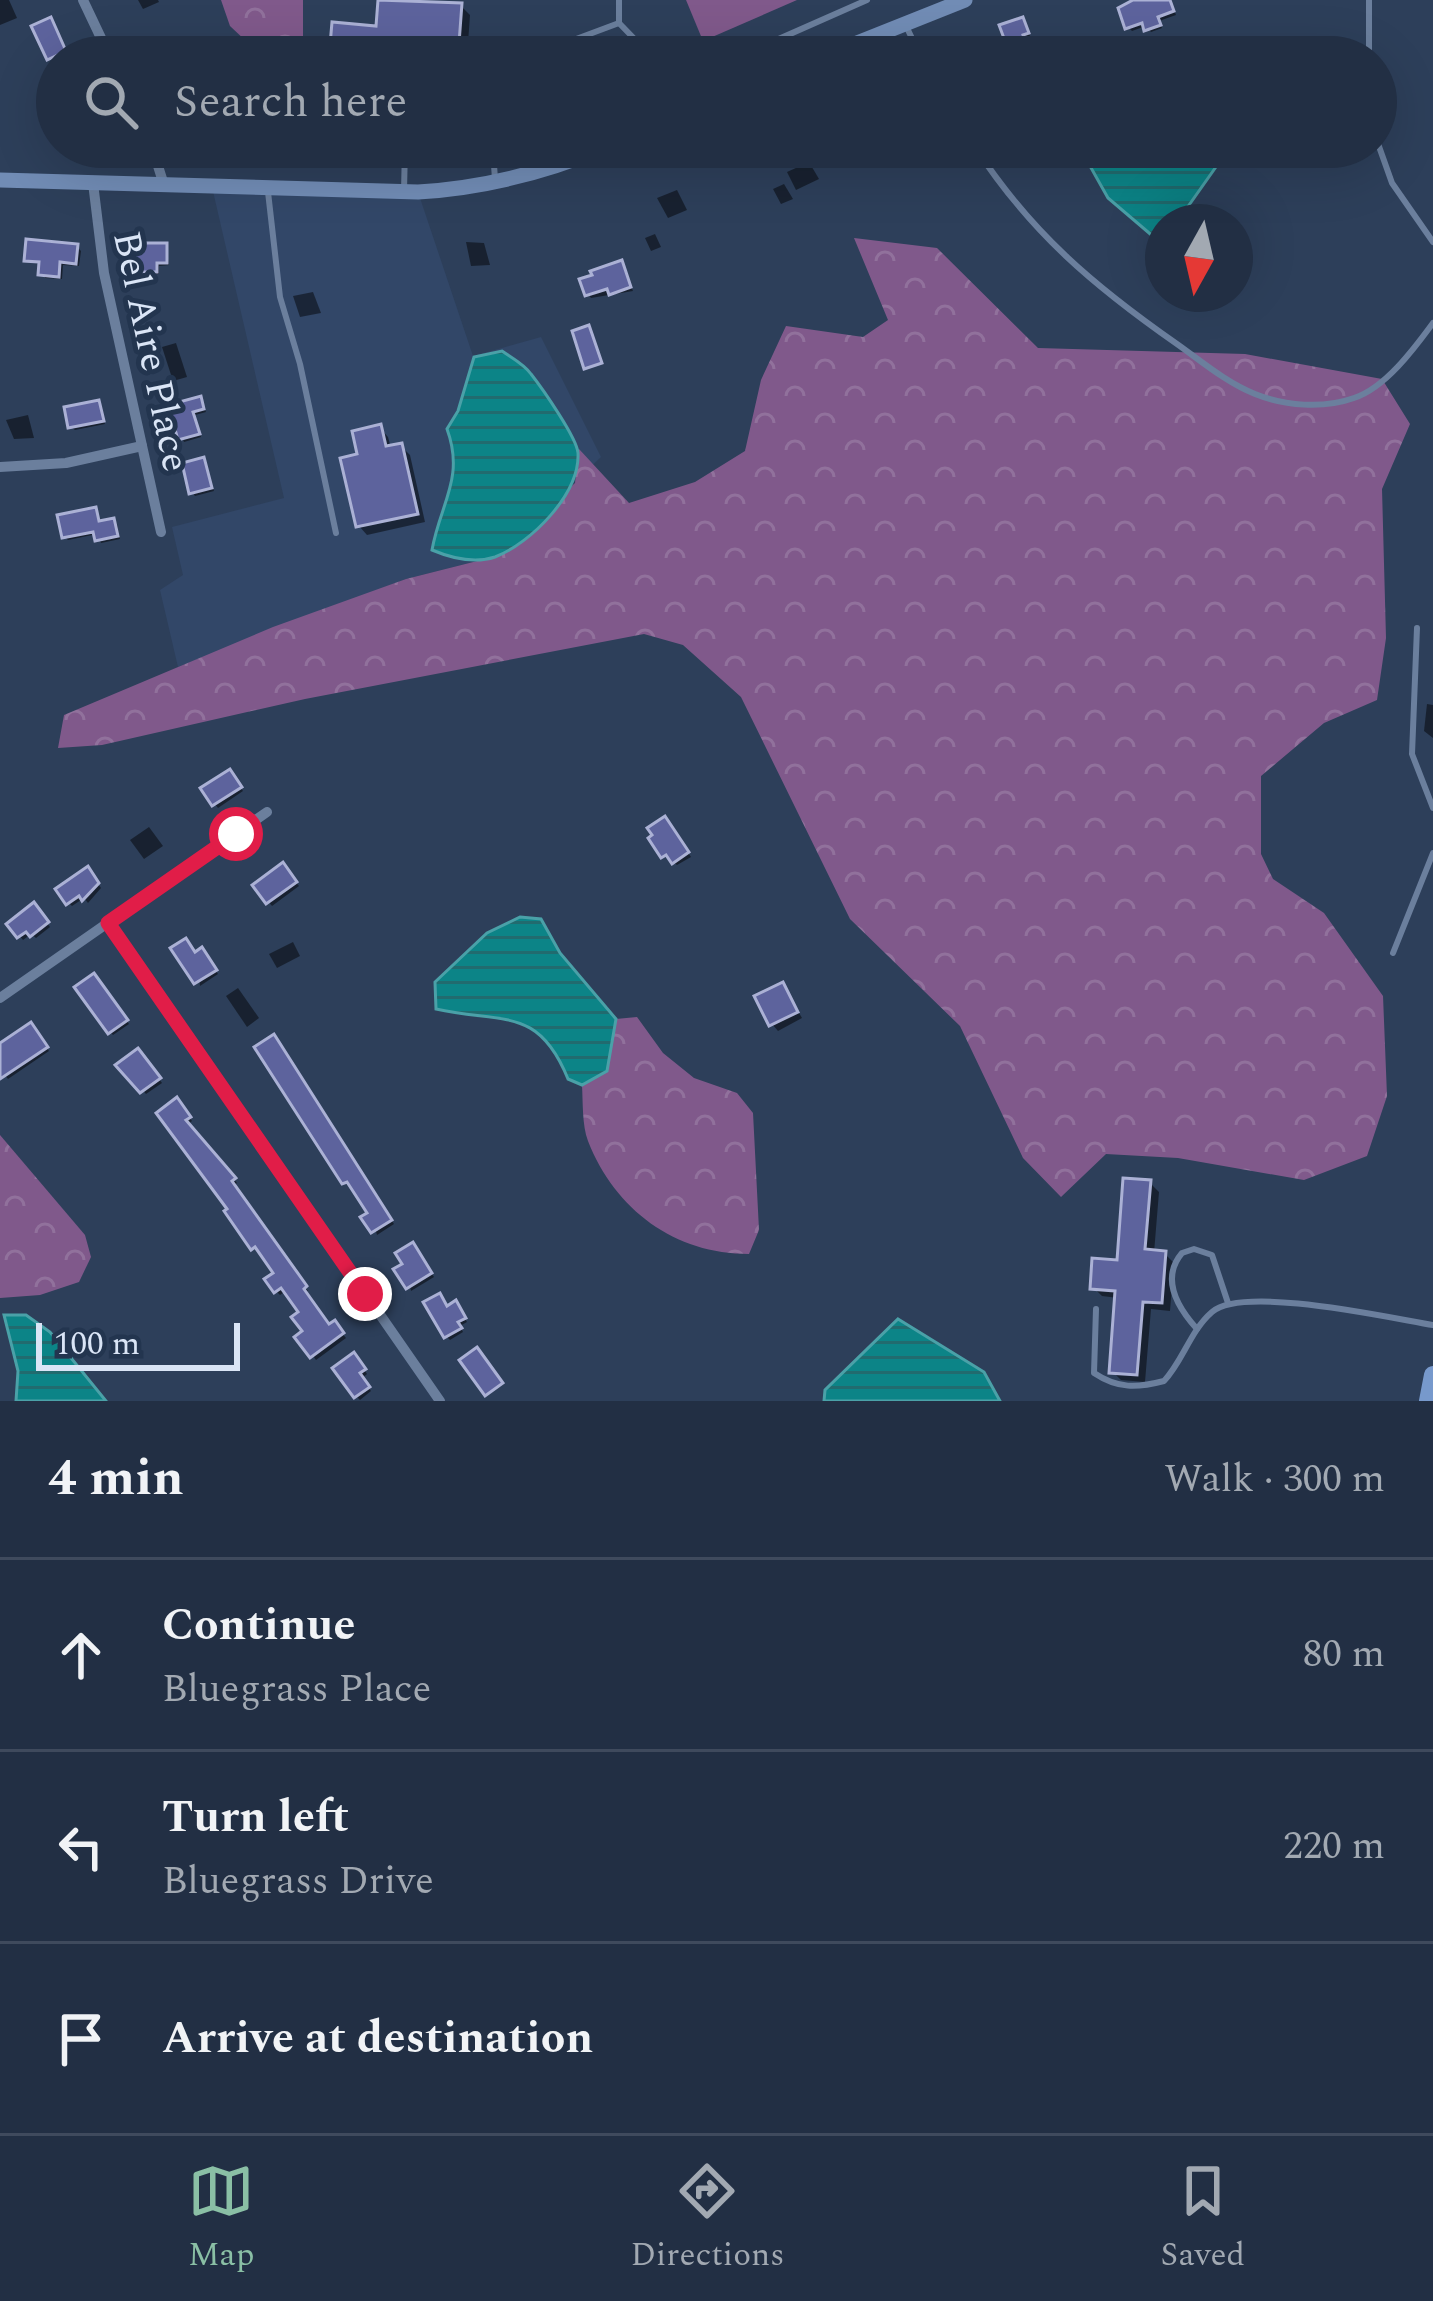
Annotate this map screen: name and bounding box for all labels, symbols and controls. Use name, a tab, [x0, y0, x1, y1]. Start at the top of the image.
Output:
search box	[36, 36, 1397, 168]
text: Search here	[174, 68, 407, 137]
icon: search	[78, 69, 144, 135]
north arrow	[1145, 204, 1253, 312]
street label: Bel Aire Place	[96, 226, 205, 477]
route start	[209, 807, 263, 861]
route end	[338, 1267, 392, 1321]
scale bar	[36, 1317, 240, 1370]
text: 100 m	[54, 1319, 140, 1369]
text: 4 min	[48, 1440, 184, 1518]
text: Walk · 300 m	[1164, 1450, 1385, 1509]
text: Continue	[162, 1591, 355, 1660]
icon: ahead	[48, 1622, 114, 1688]
text: 80 m	[1303, 1625, 1385, 1684]
text: Bluegrass Place	[162, 1660, 431, 1719]
text: Turn left	[162, 1783, 349, 1852]
icon: left	[48, 1814, 114, 1880]
text: 220 m	[1283, 1817, 1385, 1876]
text: Bluegrass Drive	[162, 1852, 434, 1911]
text: Arrive at destination	[162, 2004, 593, 2073]
icon: arrive	[48, 2006, 114, 2072]
tab: Map	[188, 2158, 254, 2280]
tab: Directions	[630, 2158, 784, 2280]
tab: Saved	[1160, 2158, 1245, 2280]

